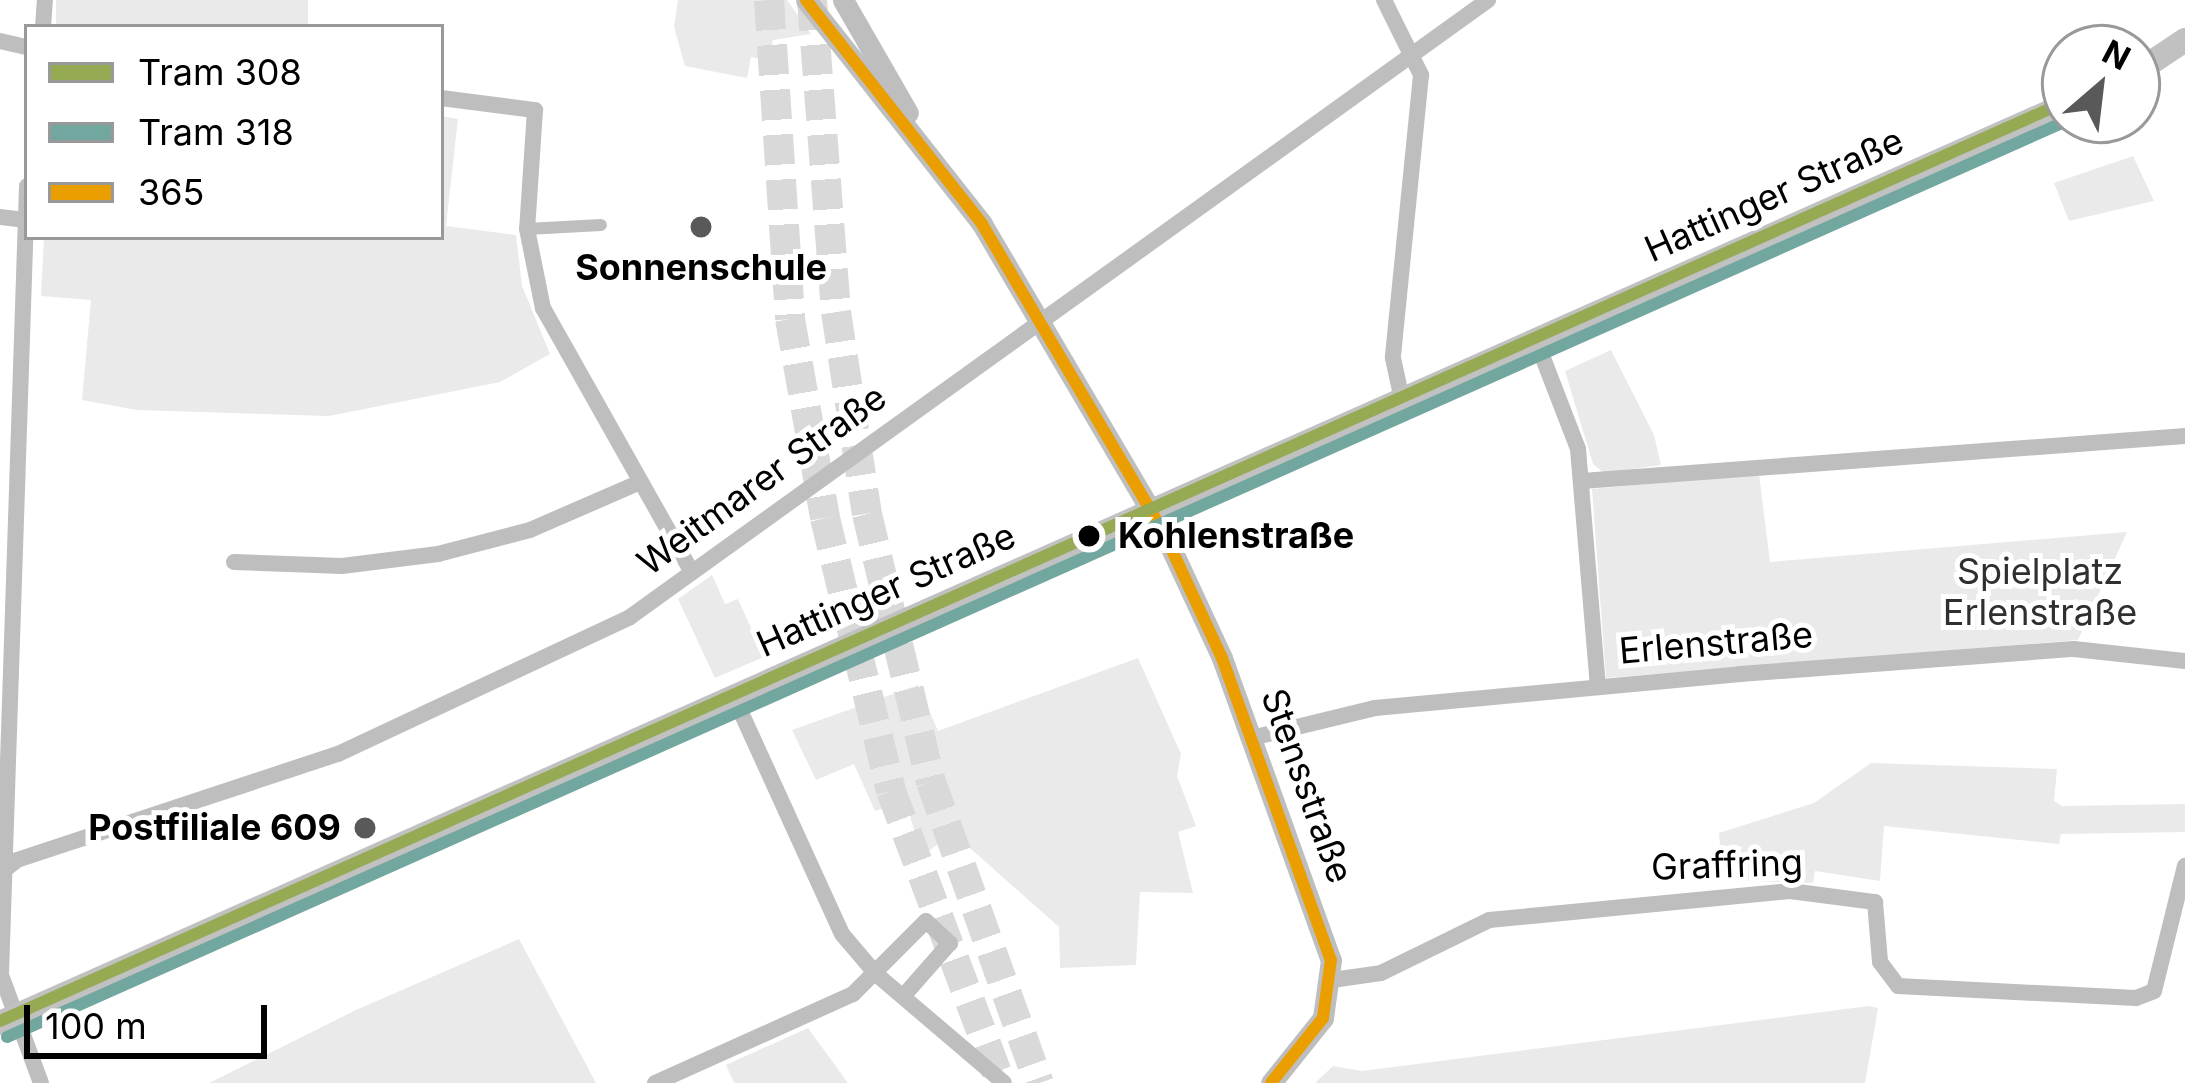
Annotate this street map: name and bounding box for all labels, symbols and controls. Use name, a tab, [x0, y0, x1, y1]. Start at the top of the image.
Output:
legend	[24, 24, 444, 240]
north arrow	[2041, 24, 2161, 144]
text: N	[2096, 31, 2137, 78]
text: Tram 308	[138, 50, 302, 94]
text: Tram 318	[138, 110, 294, 154]
street label: Hattinger Straße	[1638, 119, 1910, 271]
text: 365	[138, 170, 204, 214]
marker: Sonnenschule	[688, 214, 714, 240]
place label: Sonnenschule	[575, 246, 827, 290]
street label: Weitmarer Straße	[629, 375, 895, 585]
street label: Hattinger Straße	[750, 514, 1022, 666]
place label: Kohlenstraße	[1118, 514, 1354, 558]
marker: Kohlenstraße	[1072, 519, 1106, 553]
park label: Spielplatz Erlenstraße	[1943, 549, 2137, 634]
street label: Erlenstraße	[1617, 613, 1815, 673]
street label: Stensstraße	[1252, 683, 1362, 889]
place label: Postfiliale 609	[88, 806, 341, 850]
marker: Postfiliale 609	[352, 815, 378, 841]
street label: Graffring	[1650, 841, 1804, 889]
scale bar	[30, 981, 273, 1055]
text: 100 m	[45, 1004, 147, 1048]

